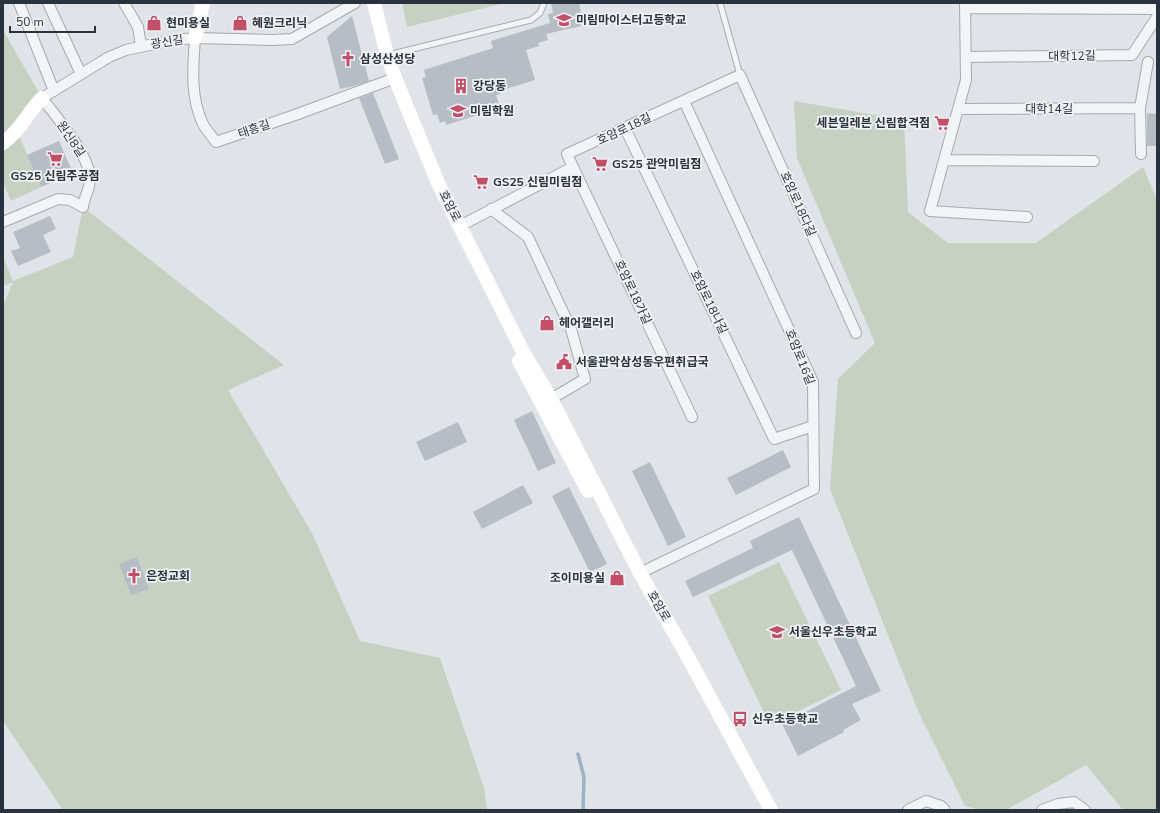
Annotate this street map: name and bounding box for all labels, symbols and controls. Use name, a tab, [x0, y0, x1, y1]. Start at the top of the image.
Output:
scale bar	[10, 8, 95, 34]
school or university icon: 미림마이스터고등학교	[555, 11, 573, 29]
place label: 미림마이스터고등학교	[576, 12, 686, 28]
text: 50 m	[16, 14, 44, 30]
shop icon: 현미용실	[145, 14, 163, 32]
shop icon: 혜원크리닉	[231, 14, 249, 32]
place label: 현미용실	[166, 15, 210, 31]
place label: 혜원크리닉	[252, 15, 307, 31]
street label: 광신길	[149, 32, 185, 52]
street label: 대학12길	[1048, 48, 1096, 64]
church icon: 삼성산성당	[339, 50, 357, 68]
place label: 삼성산성당	[360, 51, 415, 67]
building icon: 강당동	[452, 77, 470, 95]
place label: 강당동	[473, 78, 506, 94]
street label: 대학14길	[1025, 101, 1073, 117]
school or university icon: 미림학원	[449, 102, 467, 120]
place label: 미림학원	[470, 103, 514, 119]
street label: 호암로18길	[594, 109, 654, 149]
supermarket icon: 세븐일레븐 신림합격점	[933, 114, 951, 132]
place label: 세븐일레븐 신림합격점	[816, 115, 930, 131]
street label: 태흥길	[236, 116, 272, 142]
street label: 원신8길	[53, 118, 89, 160]
supermarket icon: GS25 신림주공점	[46, 150, 64, 168]
supermarket icon: GS25 관악미림점	[591, 155, 609, 173]
place label: GS25 관악미림점	[612, 156, 701, 172]
place label: GS25 신림주공점	[10, 168, 100, 184]
street label: 호암로18다길	[777, 169, 819, 239]
supermarket icon: GS25 신림미림점	[472, 173, 490, 191]
place label: GS25 신림미림점	[493, 174, 582, 190]
street label: 호암로	[435, 188, 465, 224]
street label: 호암로18가길	[611, 257, 655, 327]
street label: 호암로18나길	[687, 267, 731, 337]
shop icon: 헤어갤러리	[538, 314, 556, 332]
place label: 헤어갤러리	[559, 315, 614, 331]
street label: 호암로16길	[782, 327, 818, 387]
public building icon: 서울관악삼성동우편취급국	[555, 353, 573, 371]
place label: 서울관악삼성동우편취급국	[576, 354, 708, 370]
church icon: 은정교회	[125, 567, 143, 585]
place label: 은정교회	[146, 568, 190, 584]
shop icon: 조이미용실	[608, 569, 626, 587]
place label: 조이미용실	[550, 570, 605, 586]
street label: 호암로	[644, 588, 674, 624]
school or university icon: 서울신우초등학교	[768, 623, 786, 641]
place label: 서울신우초등학교	[789, 624, 877, 640]
bus stop icon: 신우초등학교	[731, 710, 749, 728]
place label: 신우초등학교	[752, 711, 818, 727]

